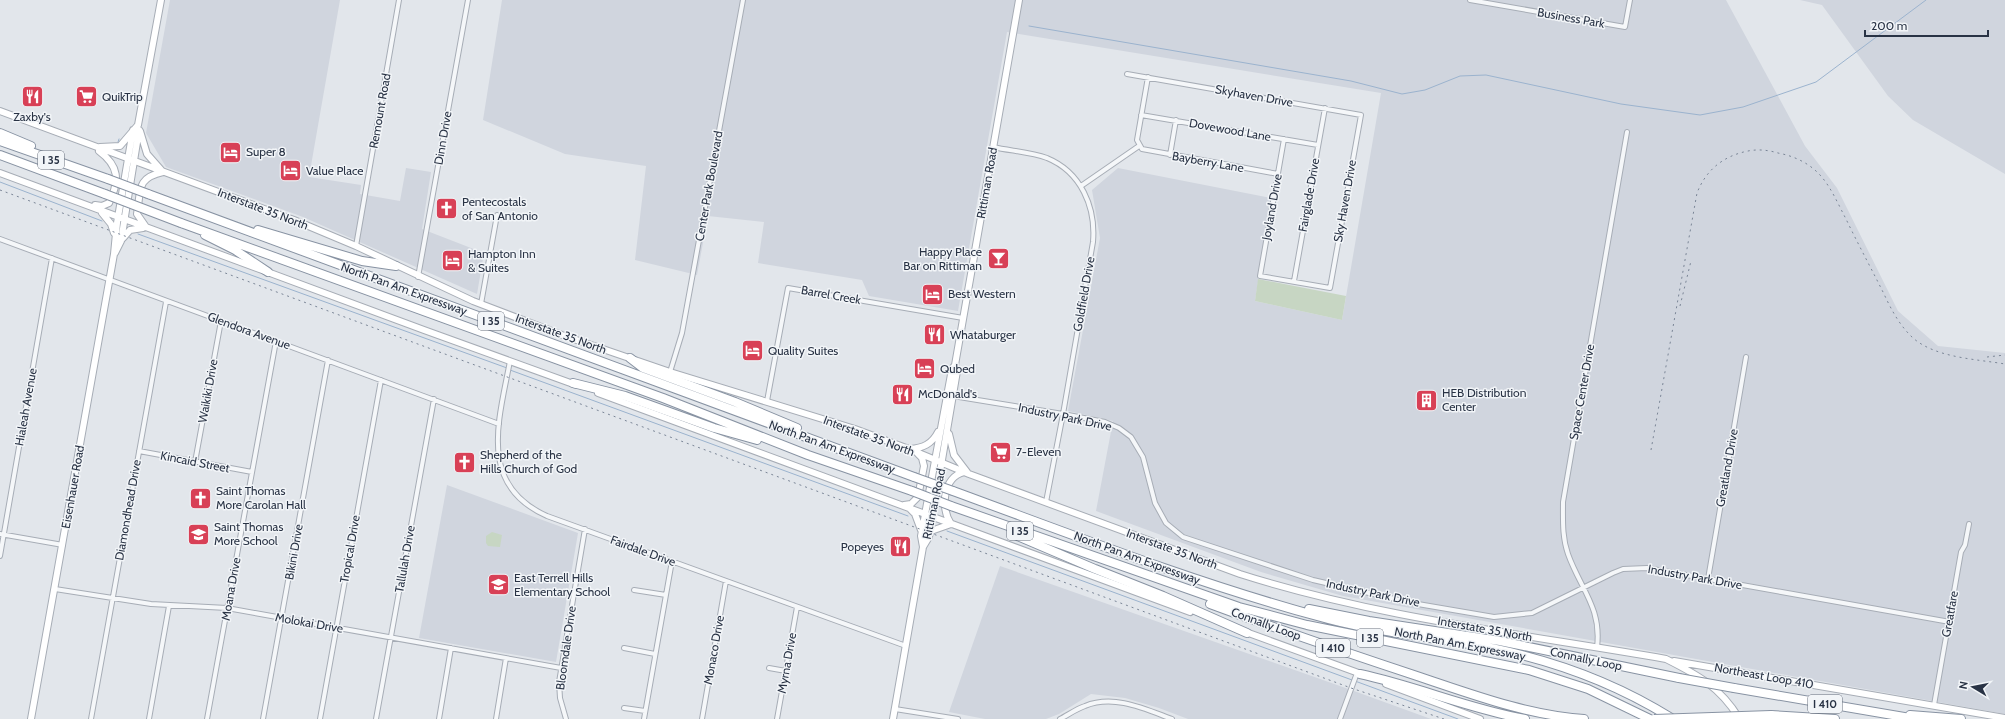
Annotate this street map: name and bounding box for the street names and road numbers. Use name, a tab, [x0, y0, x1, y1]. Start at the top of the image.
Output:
street label: Business Park	[1536, 4, 1606, 31]
street label: Remount Road	[366, 72, 393, 150]
street label: Skyhaven Drive	[1214, 81, 1294, 110]
street label: Dinn Drive	[430, 110, 455, 166]
street label: Dovewood Lane	[1188, 115, 1272, 144]
street label: Center Park Boulevard	[691, 130, 726, 242]
street label: Rittiman Road	[973, 146, 1000, 220]
street label: Bayberry Lane	[1171, 148, 1245, 175]
road number: I 35	[38, 151, 64, 169]
street label: Fairglade Drive	[1295, 157, 1322, 233]
street label: Sky Haven Drive	[1330, 159, 1359, 243]
street label: Joyland Drive	[1258, 173, 1285, 242]
street label: Interstate 35 North	[216, 184, 311, 233]
street label: Goldfield Drive	[1070, 255, 1097, 333]
street label: North Pan Am Expressway	[339, 259, 469, 318]
street label: Barrel Creek	[800, 282, 863, 307]
street label: Glendora Avenue	[206, 309, 293, 352]
street label: Interstate 35 North	[514, 310, 609, 357]
road number: I 35	[478, 312, 504, 330]
street label: Space Center Drive	[1566, 343, 1597, 441]
street label: Waikiki Drive	[195, 358, 221, 424]
street label: Hialeah Avenue	[11, 367, 40, 447]
street label: Industry Park Drive	[1017, 399, 1113, 434]
street label: Interstate 35 North	[822, 412, 917, 459]
street label: North Pan Am Expressway	[767, 417, 897, 476]
street label: Greatland Drive	[1712, 428, 1741, 508]
street label: Eisenhauer Road	[58, 444, 87, 530]
street label: Kincaid Street	[159, 447, 231, 476]
street label: Diamondhead Drive	[111, 458, 144, 562]
street label: Rittiman Road	[919, 467, 948, 541]
street label: Tropical Drive	[336, 514, 363, 584]
road number: I 35	[1007, 522, 1033, 540]
street label: Bikini Drive	[281, 523, 306, 581]
street label: Tallulah Drive	[391, 524, 418, 594]
street label: Interstate 35 North	[1125, 525, 1220, 572]
street label: North Pan Am Expressway	[1072, 528, 1202, 587]
street label: Fairdale Drive	[608, 532, 678, 569]
street label: Moana Drive	[218, 556, 243, 622]
street label: Industry Park Drive	[1647, 561, 1743, 592]
street label: Industry Park Drive	[1325, 575, 1421, 610]
street label: Greatfare	[1938, 590, 1961, 638]
street label: Connally Loop	[1229, 604, 1303, 643]
street label: Bloomdale Drive	[552, 605, 579, 691]
street label: Molokai Drive	[274, 609, 344, 636]
street label: Interstate 35 North	[1437, 613, 1534, 644]
street label: Monaco Drive	[700, 614, 727, 686]
street label: North Pan Am Expressway	[1393, 623, 1527, 664]
road number: I 35	[1357, 629, 1383, 647]
street label: Myrna Drive	[774, 631, 799, 694]
road number: I 410	[1316, 639, 1350, 657]
street label: Connally Loop	[1549, 644, 1624, 674]
street label: Northeast Loop 410	[1713, 659, 1815, 692]
road number: I 410	[1808, 695, 1842, 713]

